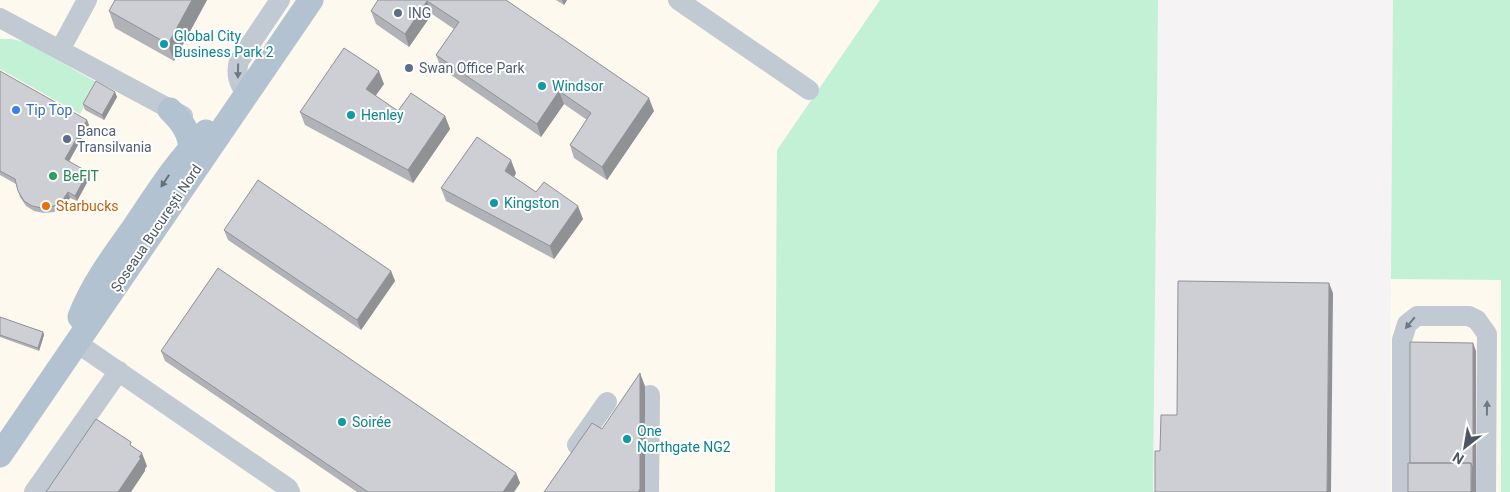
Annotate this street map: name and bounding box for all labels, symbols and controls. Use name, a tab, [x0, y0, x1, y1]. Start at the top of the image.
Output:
place label: ING	[408, 5, 431, 21]
marker: ING	[392, 7, 404, 19]
place label: Global City Business Park 2	[174, 28, 274, 60]
marker: Global City Business Park 2	[158, 38, 170, 50]
place label: Swan Office Park	[419, 60, 526, 76]
marker: Swan Office Park	[403, 62, 415, 74]
one-way arrow	[234, 63, 242, 79]
place label: Windsor	[552, 78, 604, 94]
marker: Windsor	[536, 80, 548, 92]
place label: Tip Top	[26, 102, 72, 118]
marker: Tip Top	[10, 104, 22, 116]
place label: Henley	[361, 107, 404, 123]
marker: Henley	[345, 109, 357, 121]
place label: Banca Transilvania	[77, 123, 152, 155]
marker: Banca Transilvania	[61, 133, 73, 145]
street label: Șoseaua București Nord	[107, 161, 205, 295]
place label: BeFIT	[63, 168, 99, 184]
marker: BeFIT	[47, 170, 59, 182]
one-way arrow	[161, 174, 170, 188]
place label: Kingston	[504, 195, 559, 211]
marker: Kingston	[488, 197, 500, 209]
place label: Starbucks	[56, 198, 118, 214]
marker: Starbucks	[40, 200, 52, 212]
one-way arrow	[1405, 317, 1416, 330]
one-way arrow	[1483, 400, 1491, 416]
place label: Soirée	[352, 414, 391, 430]
marker: Soirée	[336, 416, 348, 428]
north arrow	[1440, 422, 1490, 472]
place label: One Northgate NG2	[637, 423, 731, 455]
marker: One Northgate NG2	[621, 433, 633, 445]
text: N	[1450, 449, 1467, 468]

